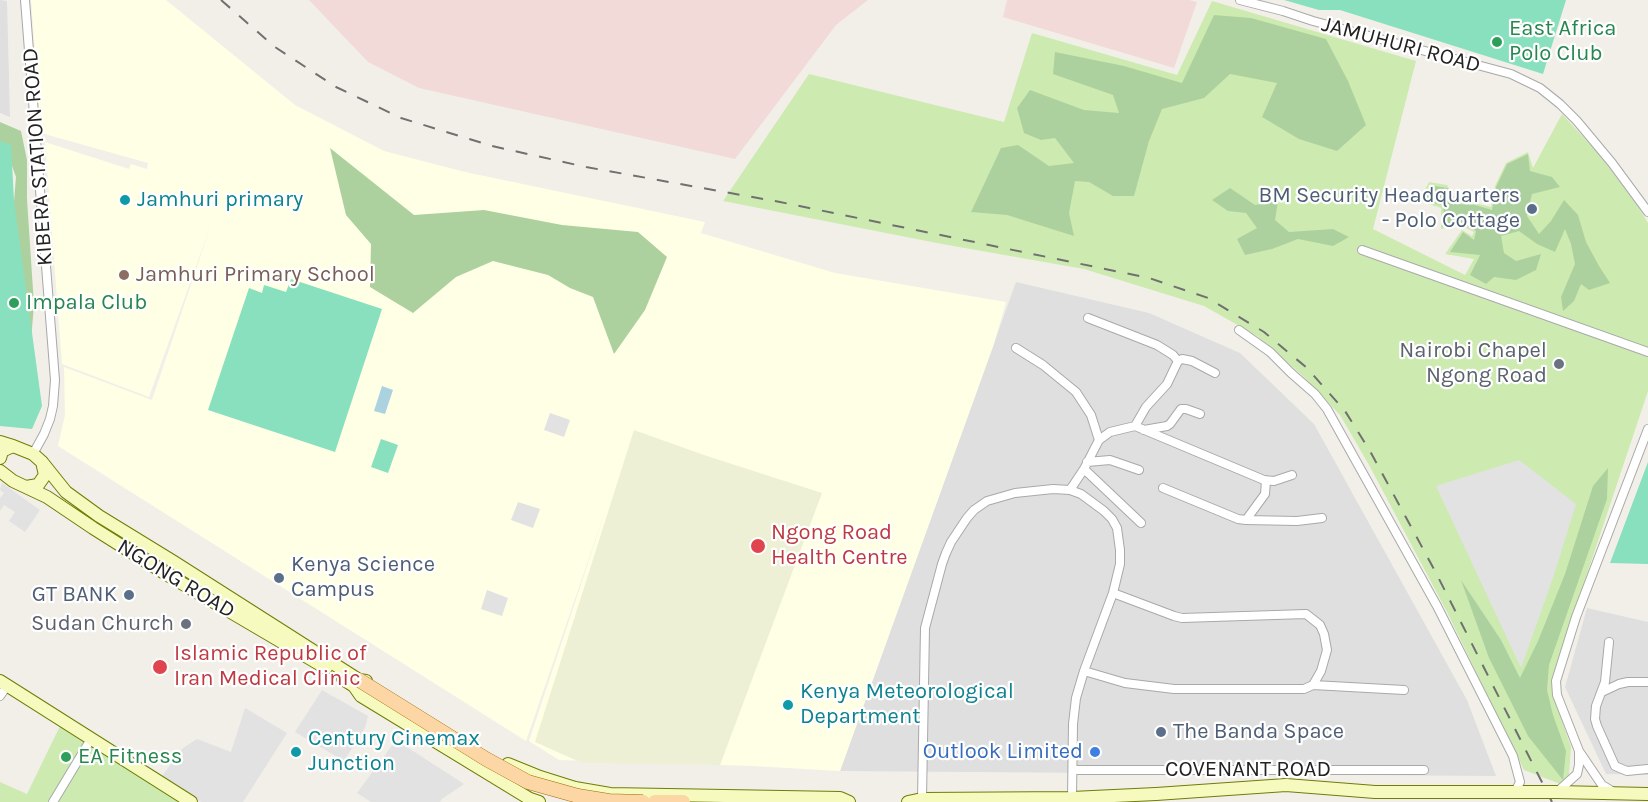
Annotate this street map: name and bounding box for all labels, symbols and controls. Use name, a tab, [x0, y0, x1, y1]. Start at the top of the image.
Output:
street label: JAMUHURI ROAD	[1319, 11, 1483, 79]
place label: East Africa Polo Club	[1509, 16, 1616, 68]
marker: East Africa Polo Club	[1490, 35, 1504, 49]
street label: KIBERA STATION ROAD	[17, 47, 59, 267]
place label: BM Security Headquarters - Polo Cottage	[1258, 183, 1520, 234]
place label: Jamhuri primary	[137, 187, 303, 213]
marker: Jamhuri primary	[118, 193, 132, 207]
marker: BM Security Headquarters - Polo Cottage	[1525, 202, 1539, 216]
place label: Jamhuri Primary School	[136, 262, 375, 288]
marker: Jamhuri Primary School	[117, 268, 131, 282]
place label: Impala Club	[26, 290, 147, 316]
marker: Impala Club	[7, 296, 21, 310]
place label: Nairobi Chapel Ngong Road	[1399, 338, 1547, 390]
marker: Nairobi Chapel Ngong Road	[1552, 357, 1566, 371]
place label: Ngong Road Health Centre	[771, 520, 908, 572]
street label: NGONG ROAD	[112, 534, 240, 624]
marker: Ngong Road Health Centre	[749, 537, 767, 555]
place label: Kenya Science Campus	[291, 552, 435, 604]
marker: Kenya Science Campus	[272, 571, 286, 585]
place label: GT BANK	[32, 582, 117, 608]
marker: GT BANK	[122, 588, 136, 602]
place label: Sudan Church	[31, 611, 174, 637]
marker: Sudan Church	[179, 617, 193, 631]
place label: Islamic Republic of Iran Medical Clinic	[174, 641, 367, 692]
marker: Islamic Republic of Iran Medical Clinic	[151, 658, 169, 676]
place label: Kenya Meteorological Department	[800, 679, 1014, 730]
marker: Kenya Meteorological Department	[781, 698, 795, 712]
place label: The Banda Space	[1173, 719, 1344, 745]
marker: The Banda Space	[1154, 725, 1168, 739]
place label: Century Cinemax Junction	[308, 726, 480, 778]
place label: Outlook Limited	[923, 739, 1083, 765]
place label: EA Fitness	[78, 744, 182, 770]
marker: Century Cinemax Junction	[289, 745, 303, 759]
marker: Outlook Limited	[1088, 745, 1102, 759]
marker: EA Fitness	[59, 750, 73, 764]
street label: COVENANT ROAD	[1165, 757, 1331, 783]

